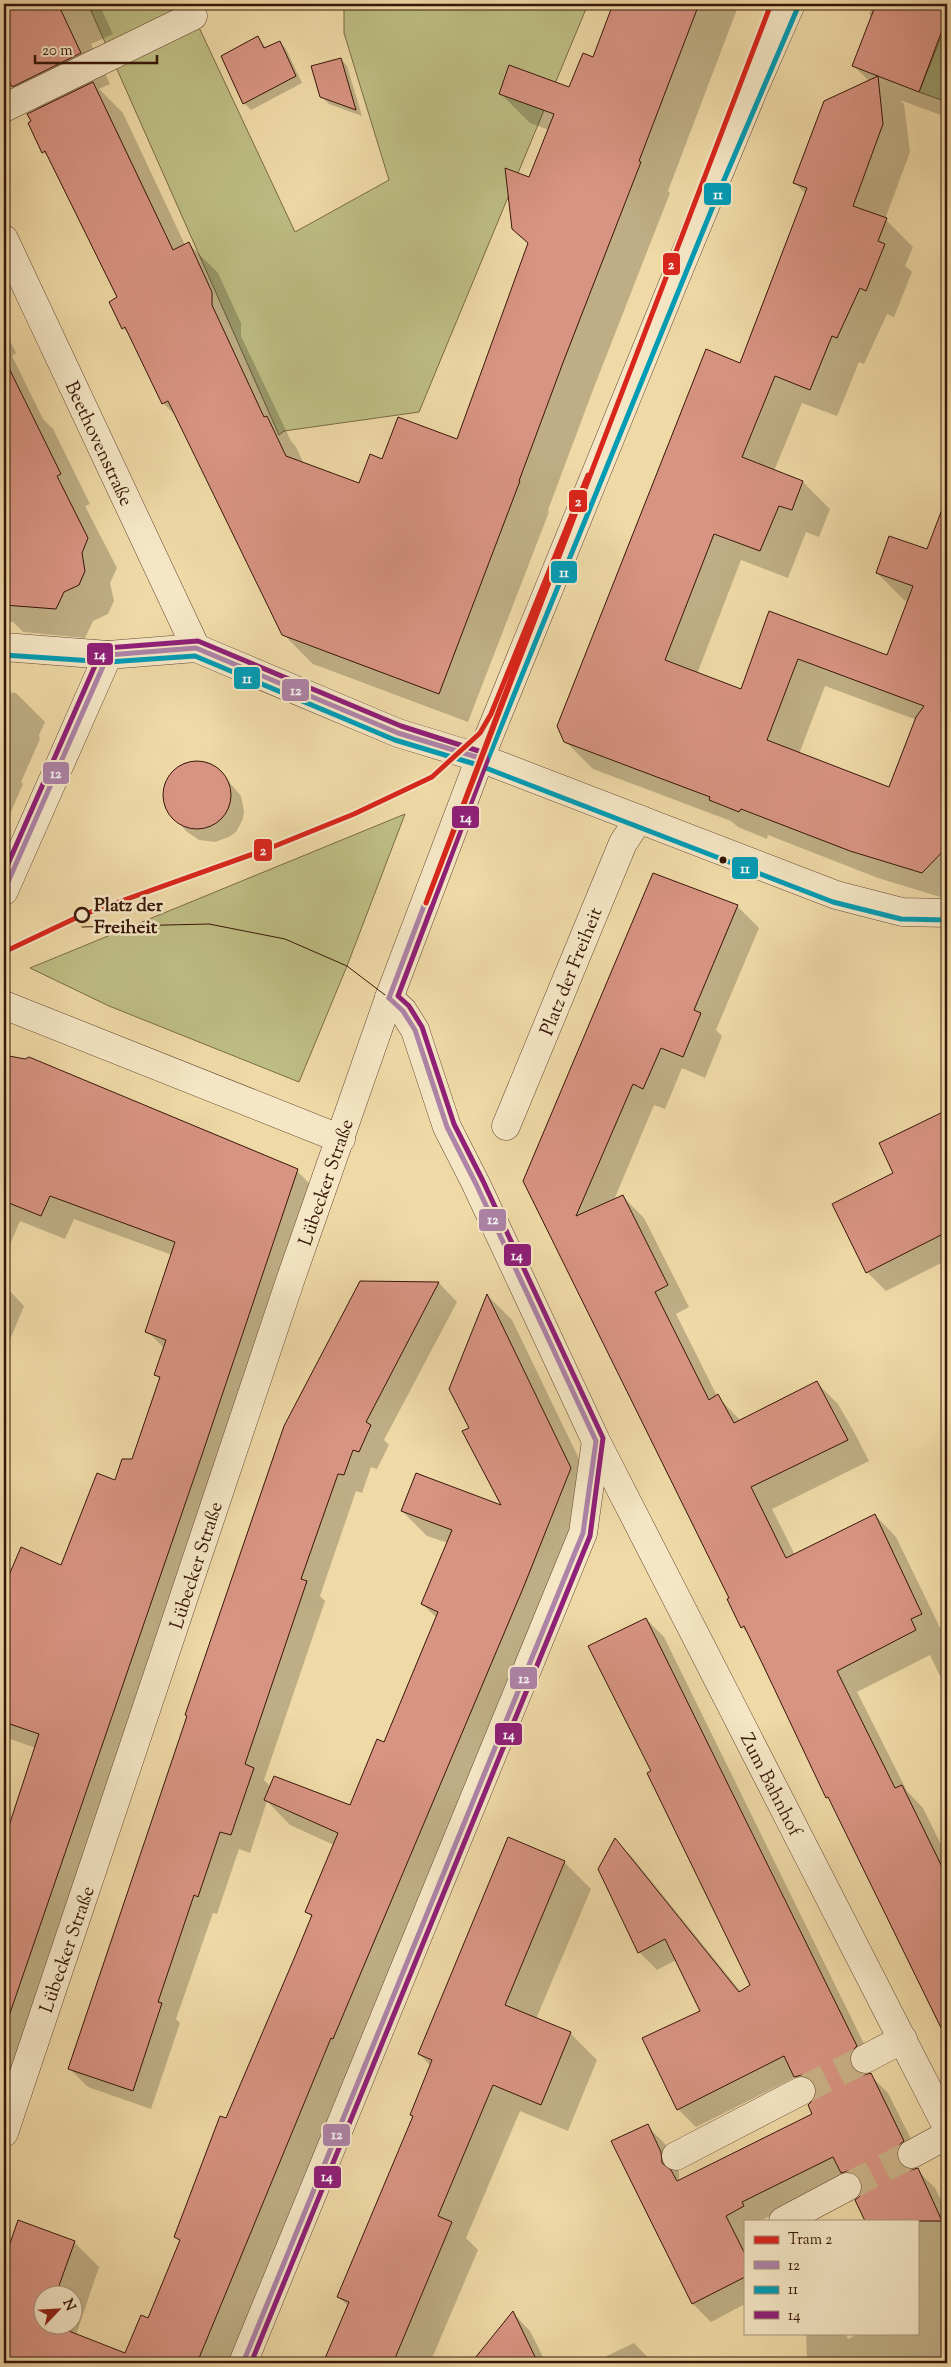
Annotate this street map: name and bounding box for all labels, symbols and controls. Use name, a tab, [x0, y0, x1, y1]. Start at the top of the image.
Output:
scale bar	[35, 32, 158, 64]
text: 20 m	[42, 41, 73, 62]
line badge: 11	[703, 182, 732, 206]
text: 11	[713, 186, 723, 206]
line badge: 2	[662, 252, 681, 276]
text: 2	[668, 256, 675, 276]
street label: Beethovenstraße	[57, 377, 139, 511]
line badge: 2	[568, 489, 588, 513]
text: 2	[575, 493, 582, 513]
line badge: 11	[550, 560, 578, 584]
text: 11	[559, 564, 569, 584]
line badge: 14	[86, 642, 114, 666]
text: 14	[94, 646, 106, 666]
line badge: 11	[233, 666, 261, 690]
text: 11	[242, 670, 252, 690]
line badge: 12	[281, 678, 310, 702]
text: 12	[290, 682, 302, 702]
line badge: 12	[42, 761, 70, 785]
text: 12	[50, 765, 62, 785]
line badge: 14	[451, 805, 480, 829]
text: 14	[460, 809, 472, 829]
line badge: 2	[253, 838, 273, 862]
text: 2	[260, 842, 267, 862]
unlabelled marker	[718, 855, 728, 865]
line badge: 11	[731, 856, 759, 880]
text: 11	[740, 860, 750, 880]
place label: Platz der Freiheit	[94, 893, 164, 942]
street label: Platz der Freiheit	[534, 903, 611, 1040]
marker: Platz der Freiheit	[74, 907, 90, 923]
street label: Lübecker Straße	[293, 1116, 362, 1250]
line badge: 12	[478, 1208, 507, 1232]
text: 12	[487, 1211, 499, 1231]
line badge: 14	[503, 1243, 532, 1267]
text: 14	[511, 1247, 523, 1267]
street label: Lübecker Straße	[164, 1498, 231, 1633]
line badge: 12	[509, 1666, 538, 1690]
text: 12	[518, 1670, 530, 1690]
line badge: 14	[494, 1722, 523, 1746]
text: 14	[503, 1726, 515, 1746]
street label: Zum Bahnhof	[732, 1729, 808, 1843]
street label: Lübecker Straße	[34, 1883, 103, 2017]
line badge: 12	[322, 2123, 351, 2147]
text: 12	[331, 2126, 343, 2146]
line badge: 14	[313, 2165, 342, 2189]
text: 14	[321, 2168, 333, 2188]
legend	[744, 2220, 918, 2334]
text: Tram 2	[788, 2230, 832, 2251]
text: 12	[788, 2256, 800, 2277]
text: 11	[788, 2280, 798, 2301]
north arrow	[32, 2284, 82, 2334]
text: N	[57, 2296, 79, 2315]
text: 14	[788, 2306, 801, 2327]

